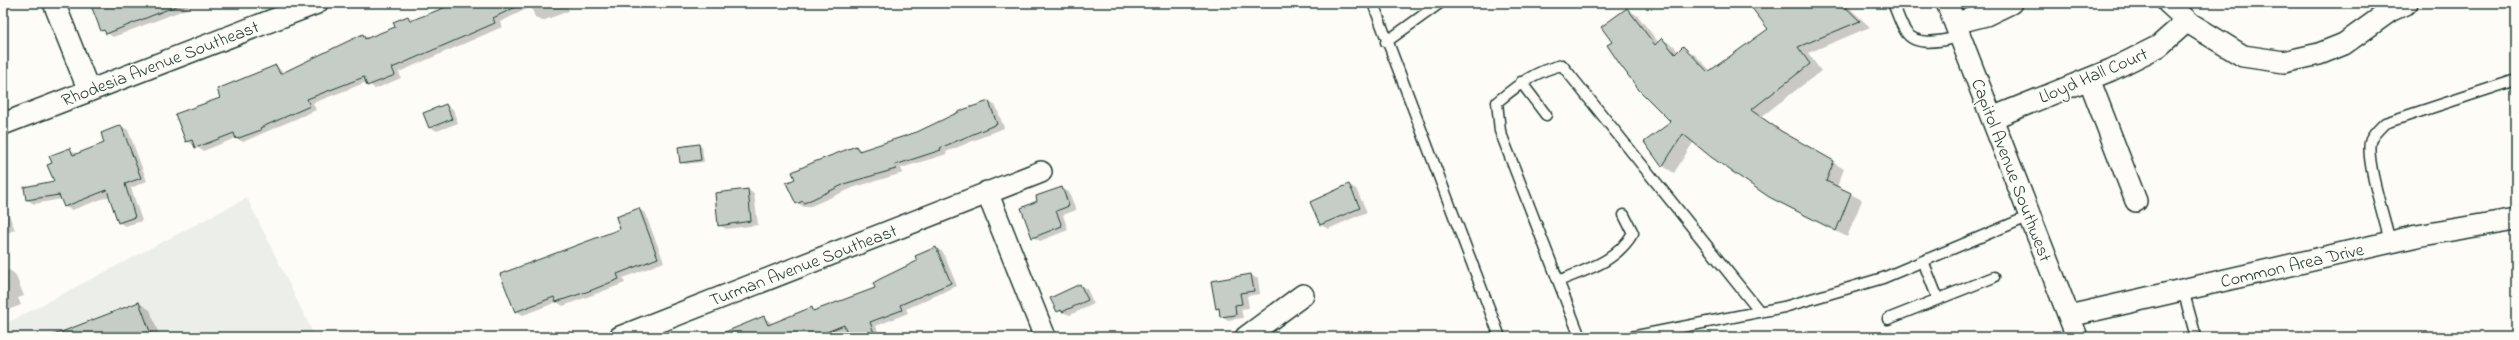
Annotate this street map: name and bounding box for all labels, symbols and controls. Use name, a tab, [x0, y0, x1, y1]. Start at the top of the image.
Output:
street label: Rhodesia Avenue Southeast	[58, 15, 263, 115]
street label: Lloyd Hall Court	[2035, 42, 2152, 111]
street label: Capitol Avenue Southwest	[1963, 75, 2057, 266]
street label: Turman Avenue Southeast	[706, 219, 901, 315]
street label: Common Area Drive	[2218, 238, 2368, 296]

